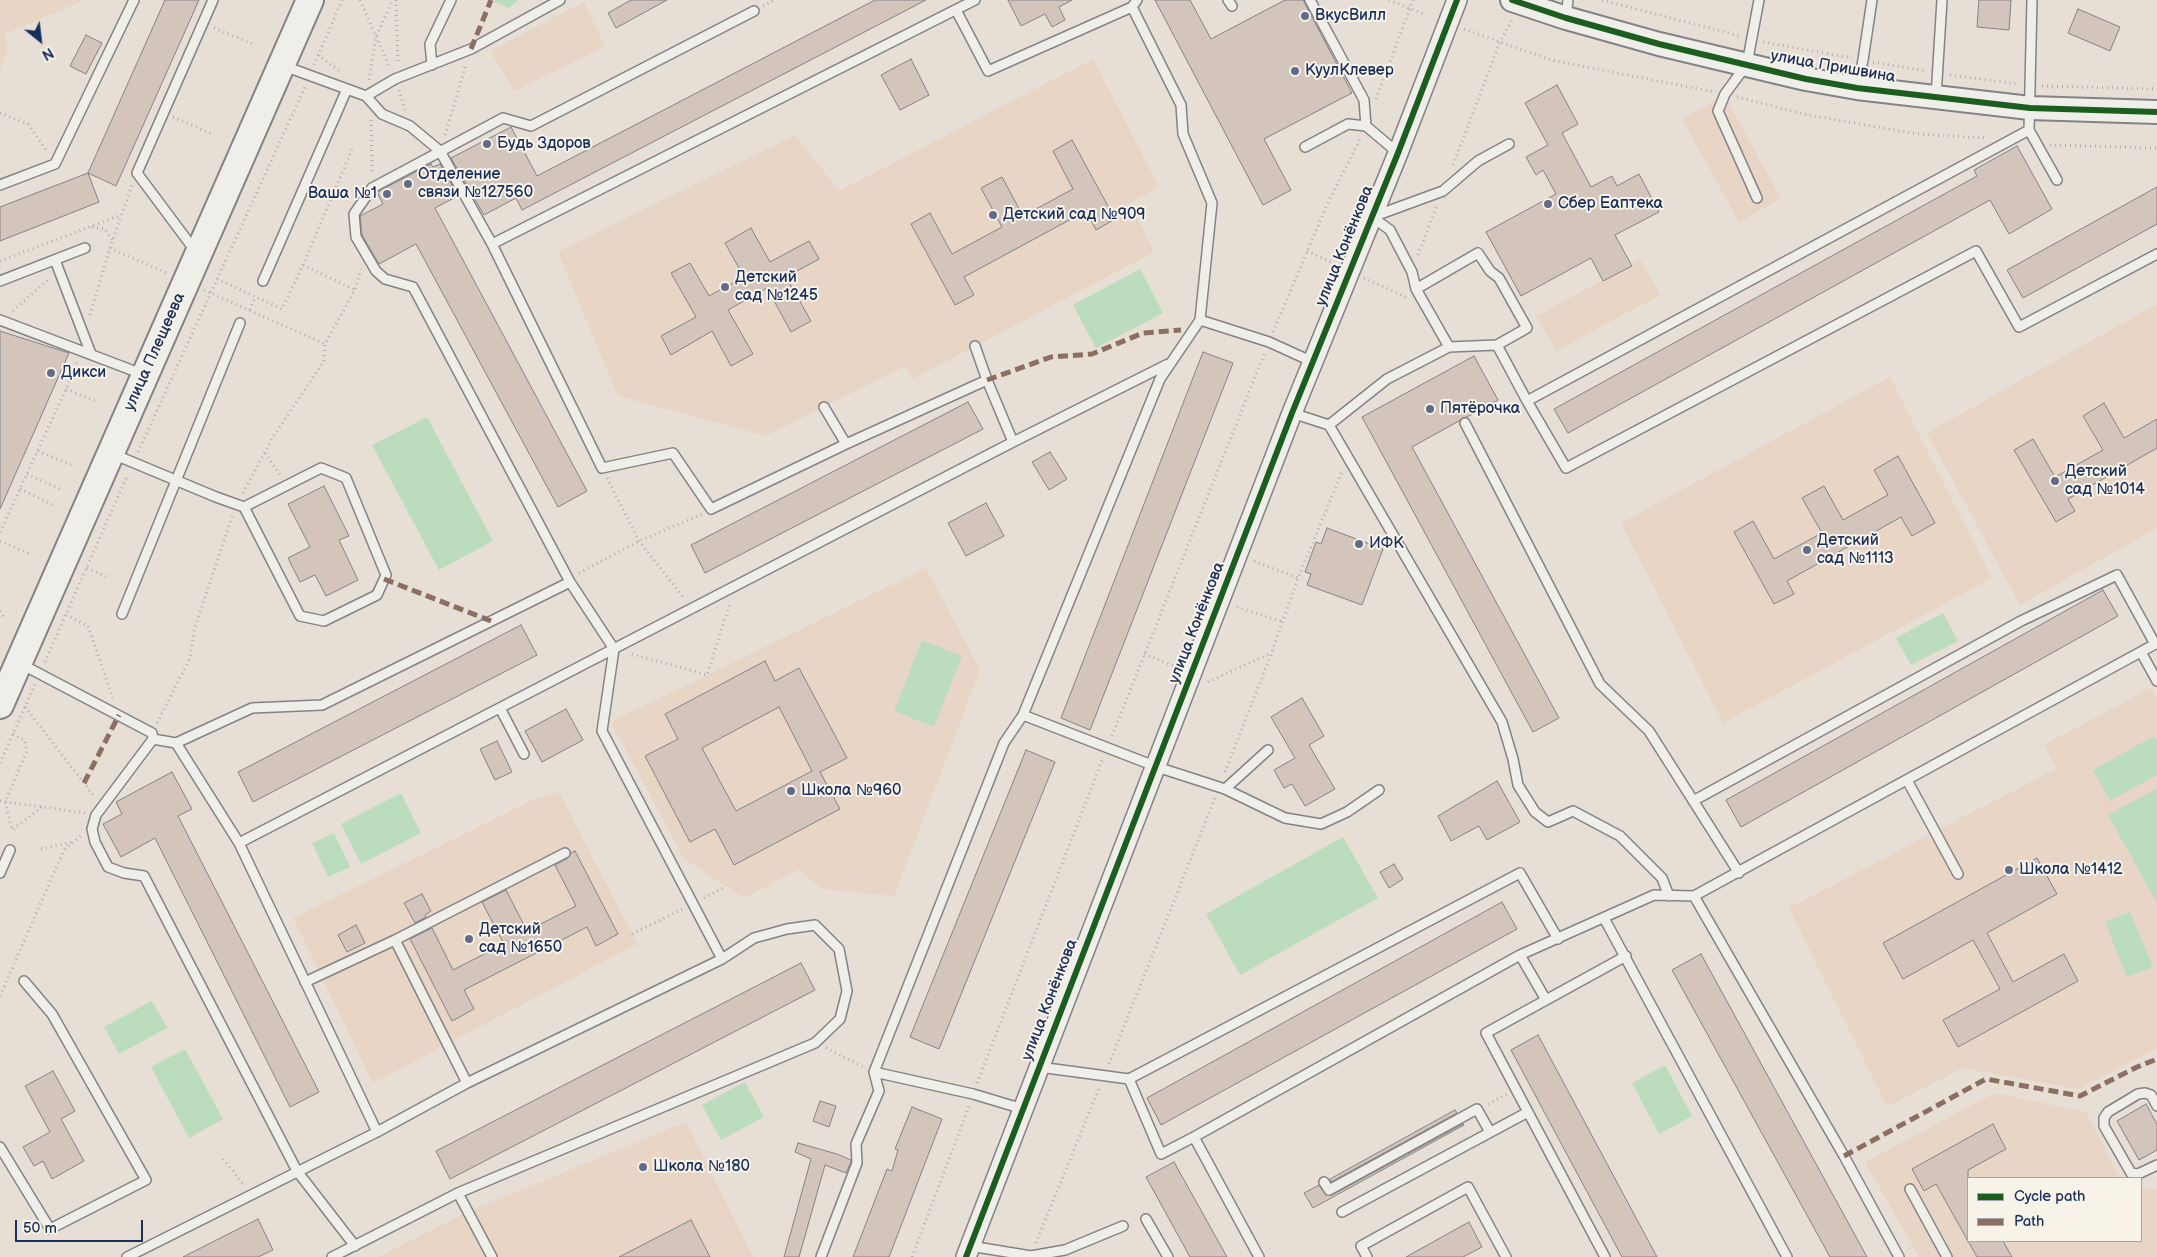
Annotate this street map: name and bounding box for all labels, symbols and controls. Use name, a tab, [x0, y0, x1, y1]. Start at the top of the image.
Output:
place label: ВкусВилл	[1315, 6, 1386, 26]
marker: ВкусВилл	[1299, 10, 1311, 22]
north arrow	[15, 15, 65, 65]
text: N	[39, 44, 56, 64]
street label: улица Пришвина	[1769, 47, 1897, 87]
place label: КуулКлевер	[1305, 61, 1394, 81]
marker: КуулКлевер	[1289, 65, 1301, 77]
place label: Будь Здоров	[497, 134, 591, 154]
marker: Будь Здоров	[481, 138, 493, 150]
place label: Отделение связи №127560	[418, 165, 533, 203]
marker: Отделение связи №127560	[402, 178, 414, 190]
street label: улица Конёнкова	[1312, 183, 1378, 309]
place label: Ваша №1	[308, 184, 377, 204]
marker: Ваша №1	[381, 188, 393, 200]
place label: Сбер Еаптека	[1558, 194, 1663, 214]
marker: Сбер Еаптека	[1542, 198, 1554, 210]
place label: Детский сад №909	[1003, 205, 1146, 225]
marker: Детский сад №909	[987, 209, 999, 221]
place label: Детский сад №1245	[735, 268, 818, 306]
marker: Детский сад №1245	[719, 281, 731, 293]
street label: улица Плещеева	[120, 290, 190, 414]
place label: Дикси	[61, 363, 106, 383]
marker: Дикси	[45, 367, 57, 379]
place label: Пятёрочка	[1440, 399, 1520, 419]
marker: Пятёрочка	[1424, 403, 1436, 415]
place label: Детский сад №1014	[2065, 462, 2145, 500]
marker: Детский сад №1014	[2049, 475, 2061, 487]
place label: Детский сад №1113	[1817, 531, 1894, 569]
place label: ИФК	[1369, 534, 1404, 554]
marker: ИФК	[1353, 538, 1365, 550]
marker: Детский сад №1113	[1801, 544, 1813, 556]
street label: улица Конёнкова	[1165, 560, 1229, 686]
place label: Школа №960	[801, 781, 901, 801]
marker: Школа №960	[785, 785, 797, 797]
place label: Школа №1412	[2019, 860, 2123, 880]
marker: Школа №1412	[2003, 864, 2015, 876]
place label: Детский сад №1650	[479, 920, 562, 958]
marker: Детский сад №1650	[463, 933, 475, 945]
street label: улица Конёнкова	[1018, 937, 1082, 1063]
place label: Школа №180	[653, 1157, 750, 1177]
marker: Школа №180	[637, 1161, 649, 1173]
legend	[1967, 1177, 2142, 1242]
text: Cycle path	[2014, 1187, 2085, 1206]
scale bar	[18, 1210, 145, 1242]
text: Path	[2014, 1212, 2044, 1231]
text: 50 m	[23, 1219, 57, 1238]

